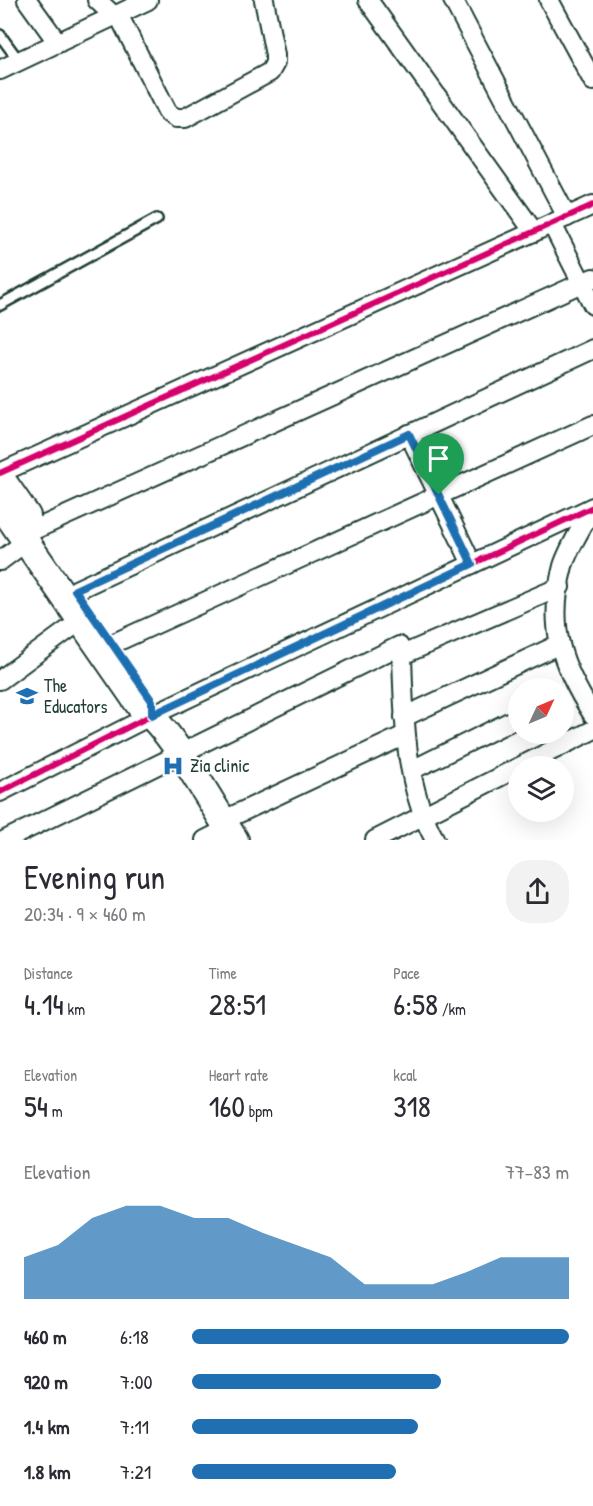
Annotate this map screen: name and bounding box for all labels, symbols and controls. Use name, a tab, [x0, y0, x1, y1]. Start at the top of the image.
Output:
pin	[413, 433, 464, 495]
icon: arrive	[422, 442, 455, 475]
place label: The Educators	[44, 673, 108, 719]
north arrow	[508, 678, 574, 744]
map controls	[508, 678, 574, 822]
school or university icon: The Educators	[15, 684, 39, 708]
place label: Zia clinic	[190, 753, 249, 778]
hospital icon: Zia clinic	[161, 754, 185, 778]
button: layers	[508, 756, 574, 822]
text: Evening run	[24, 855, 165, 899]
button: share	[506, 860, 569, 923]
text: 20:34 · 9 × 460 m	[24, 900, 146, 927]
text: Distance	[24, 962, 73, 984]
text: Time	[209, 962, 237, 984]
text: Pace	[393, 962, 420, 984]
text: 4.14	[24, 984, 64, 1024]
text: 28:51	[209, 984, 266, 1024]
text: 6:58	[393, 984, 438, 1024]
text: km	[64, 998, 85, 1020]
text: /km	[438, 998, 466, 1020]
text: Elevation	[24, 1064, 77, 1086]
text: Heart rate	[209, 1064, 268, 1086]
text: kcal	[393, 1064, 417, 1086]
text: 54	[24, 1086, 48, 1126]
text: 160	[209, 1086, 245, 1126]
text: 318	[393, 1086, 431, 1126]
text: m	[48, 1100, 63, 1122]
text: bpm	[245, 1100, 273, 1122]
text: Elevation	[24, 1158, 90, 1185]
text: 77–83 m	[505, 1158, 569, 1185]
text: 460 m	[24, 1323, 67, 1350]
text: 6:18	[120, 1323, 149, 1350]
text: 920 m	[24, 1368, 68, 1395]
text: 7:00	[120, 1368, 152, 1395]
text: 1.4 km	[24, 1413, 70, 1440]
text: 7:11	[120, 1413, 149, 1440]
text: 1.8 km	[24, 1458, 71, 1485]
text: 7:21	[120, 1458, 151, 1485]

